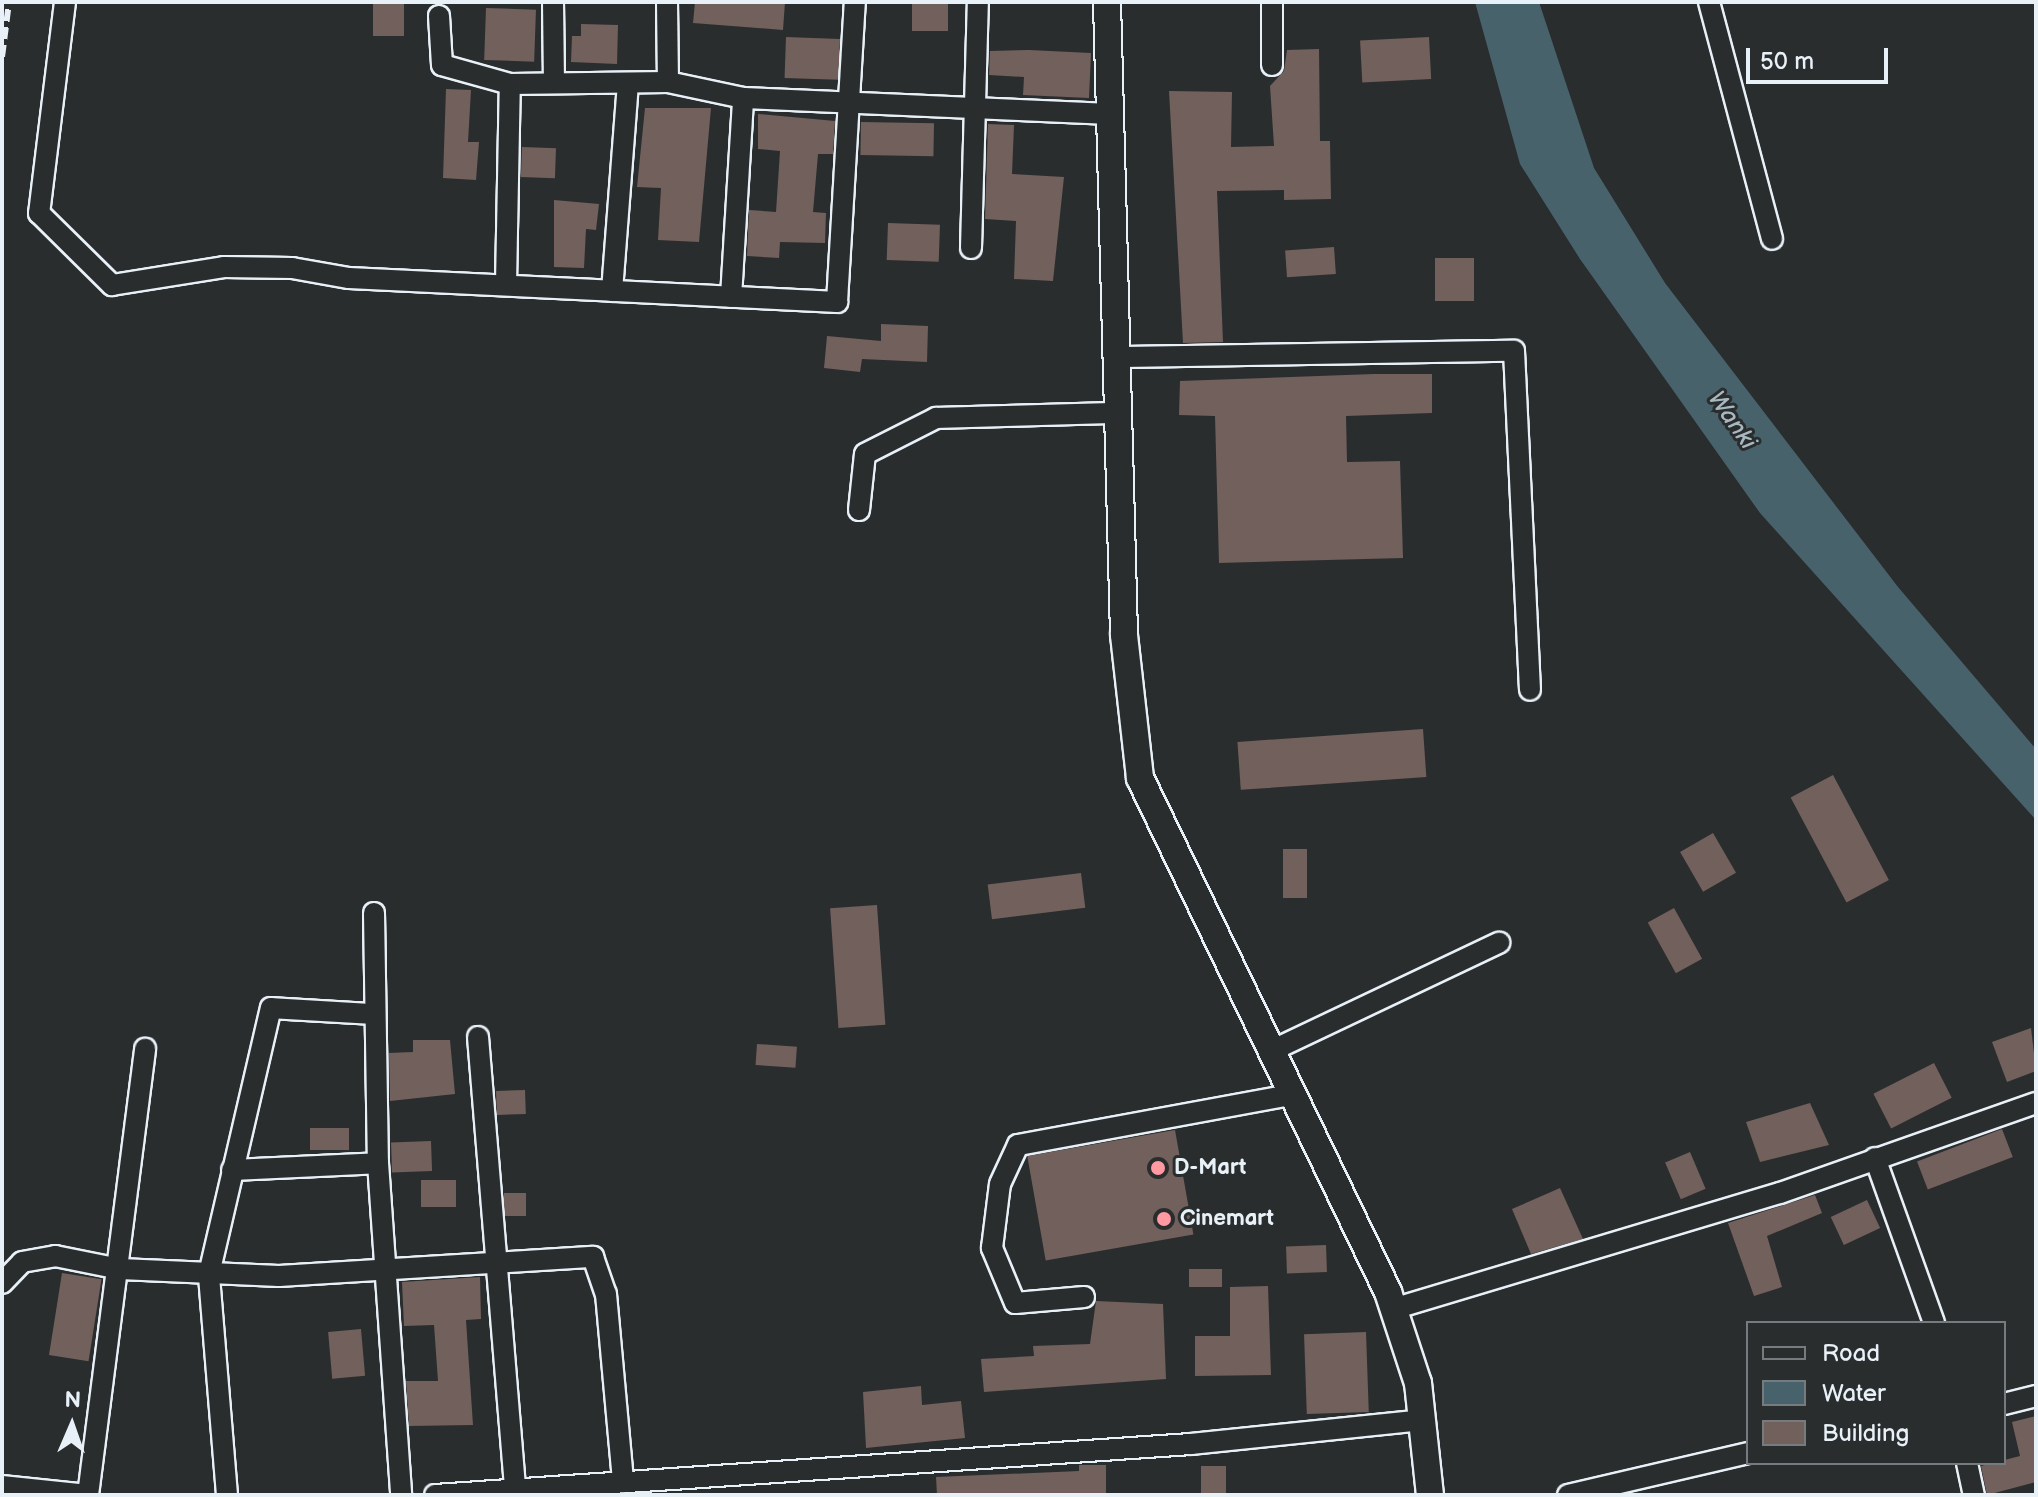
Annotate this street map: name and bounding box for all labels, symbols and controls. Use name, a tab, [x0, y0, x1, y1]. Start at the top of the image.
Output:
scale bar	[1750, 32, 1892, 82]
text: 50 m	[1760, 47, 1814, 76]
water label: Wanki	[1702, 385, 1762, 455]
place label: D-Mart	[1174, 1155, 1246, 1181]
marker: D-Mart	[1149, 1159, 1167, 1177]
place label: Cinemart	[1180, 1206, 1274, 1232]
marker: Cinemart	[1155, 1210, 1173, 1228]
legend	[1746, 1321, 2006, 1465]
text: Road	[1822, 1339, 1880, 1368]
text: Water	[1822, 1379, 1886, 1408]
north arrow	[32, 1385, 112, 1465]
text: N	[64, 1387, 82, 1414]
text: Building	[1822, 1419, 1909, 1448]

